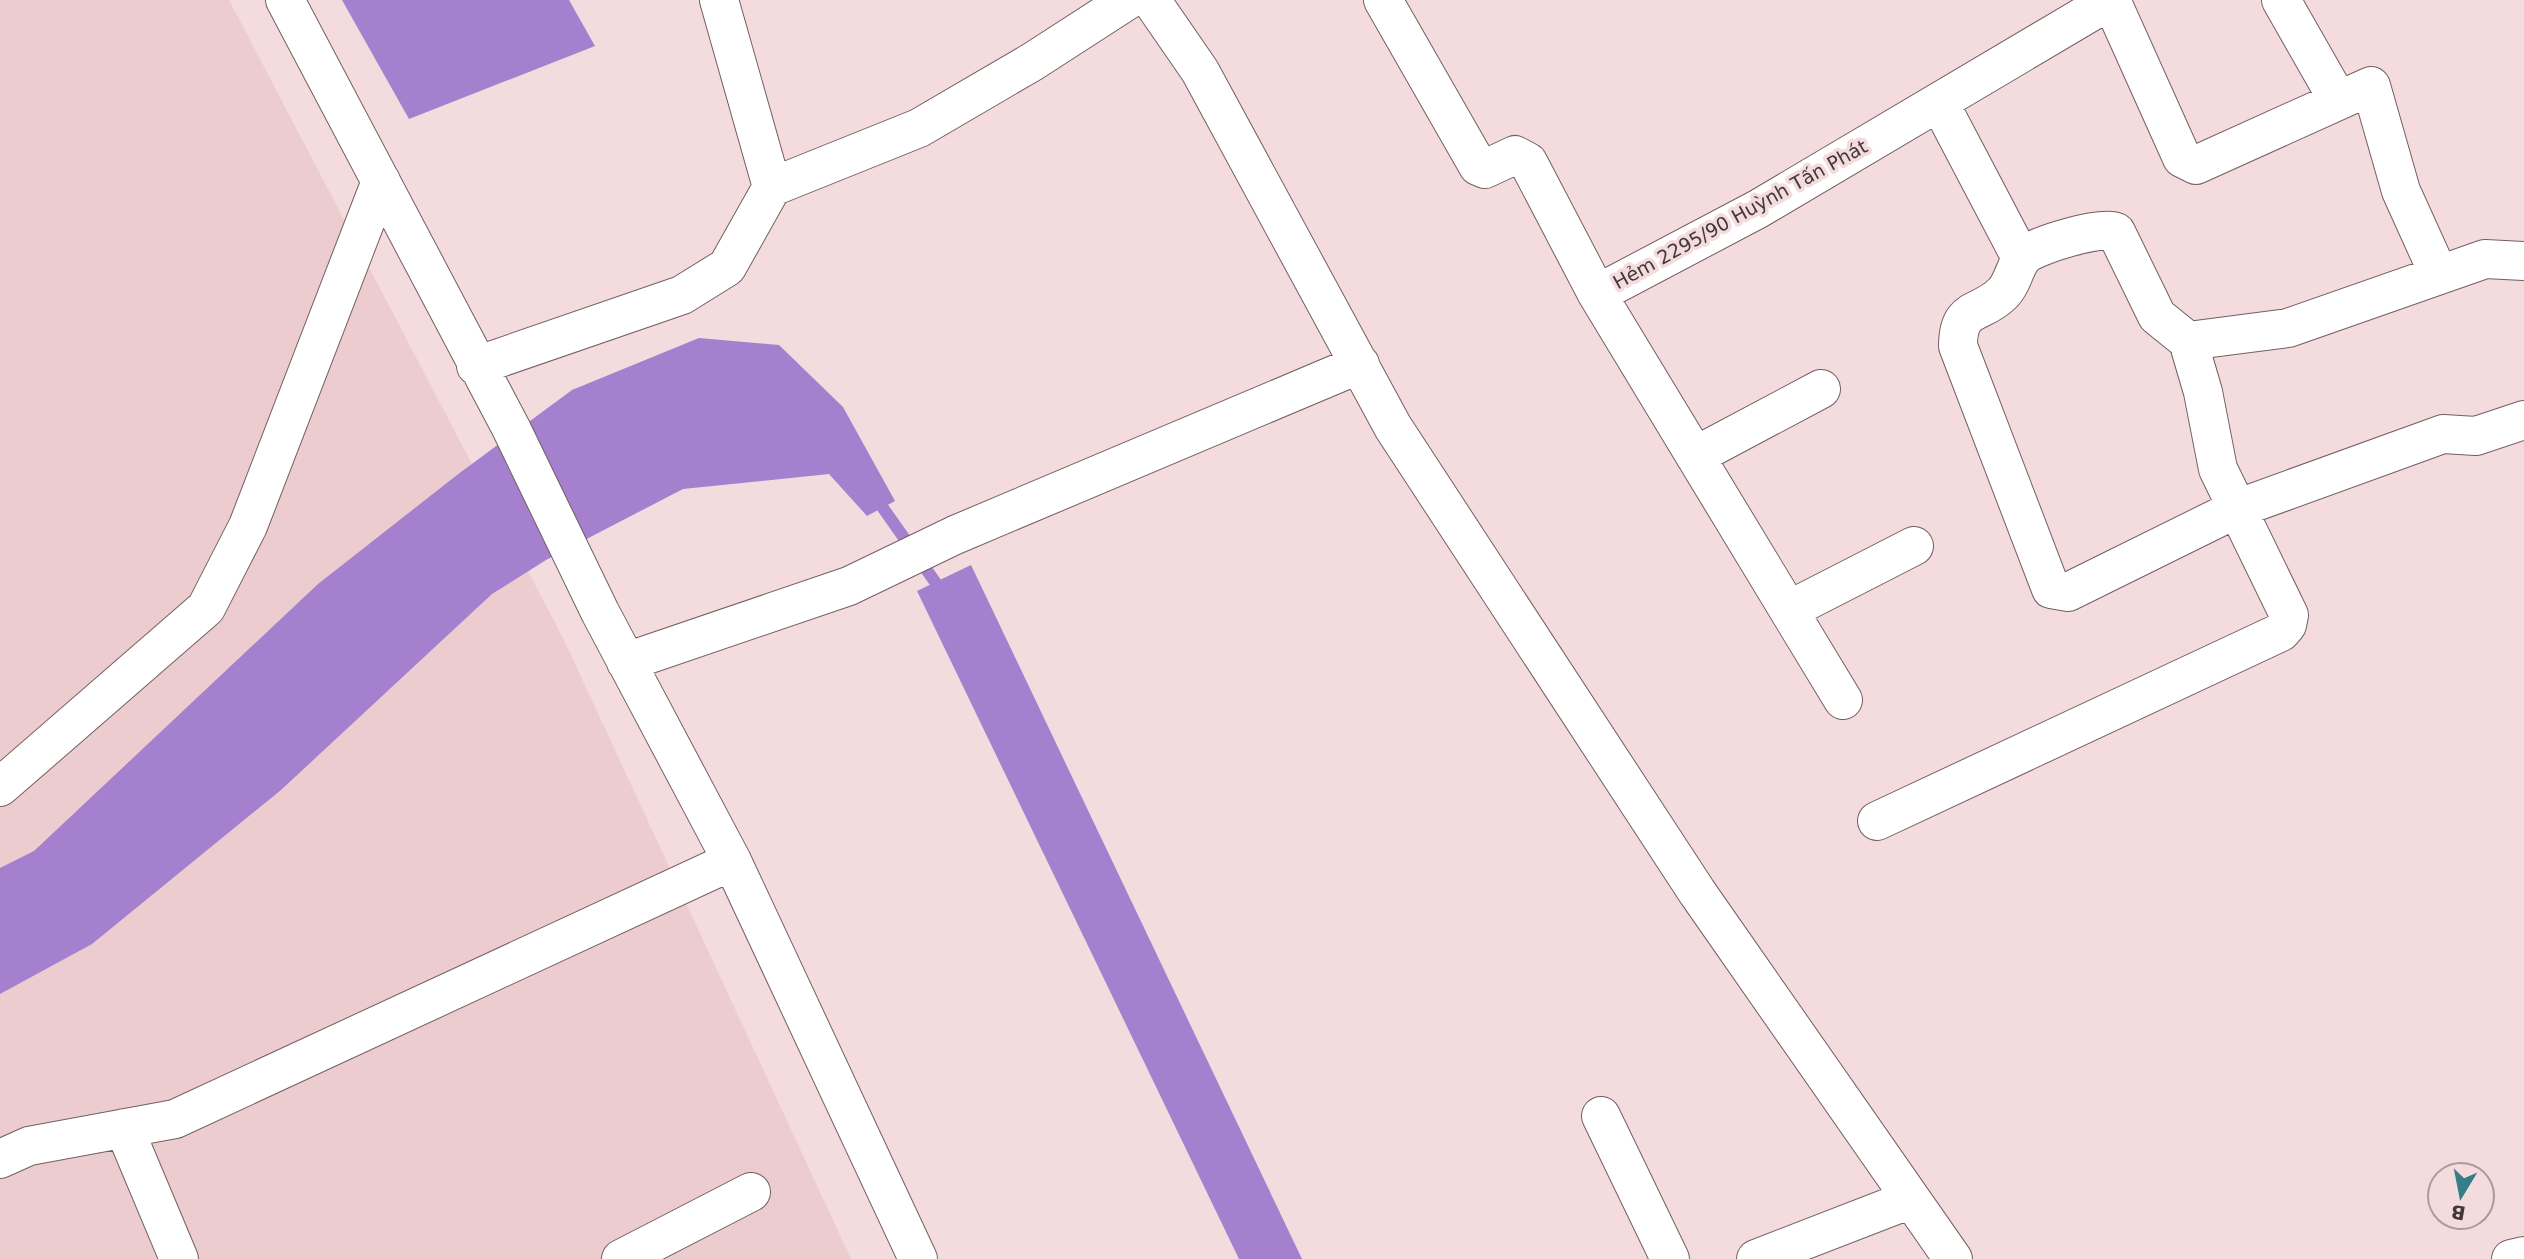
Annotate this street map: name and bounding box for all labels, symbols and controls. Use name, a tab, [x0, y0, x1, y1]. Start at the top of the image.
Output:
street label: Hẻm 2295/90 Huỳnh Tấn Phát	[1609, 135, 1871, 293]
north arrow	[2426, 1161, 2496, 1231]
text: B	[2449, 1201, 2467, 1225]

